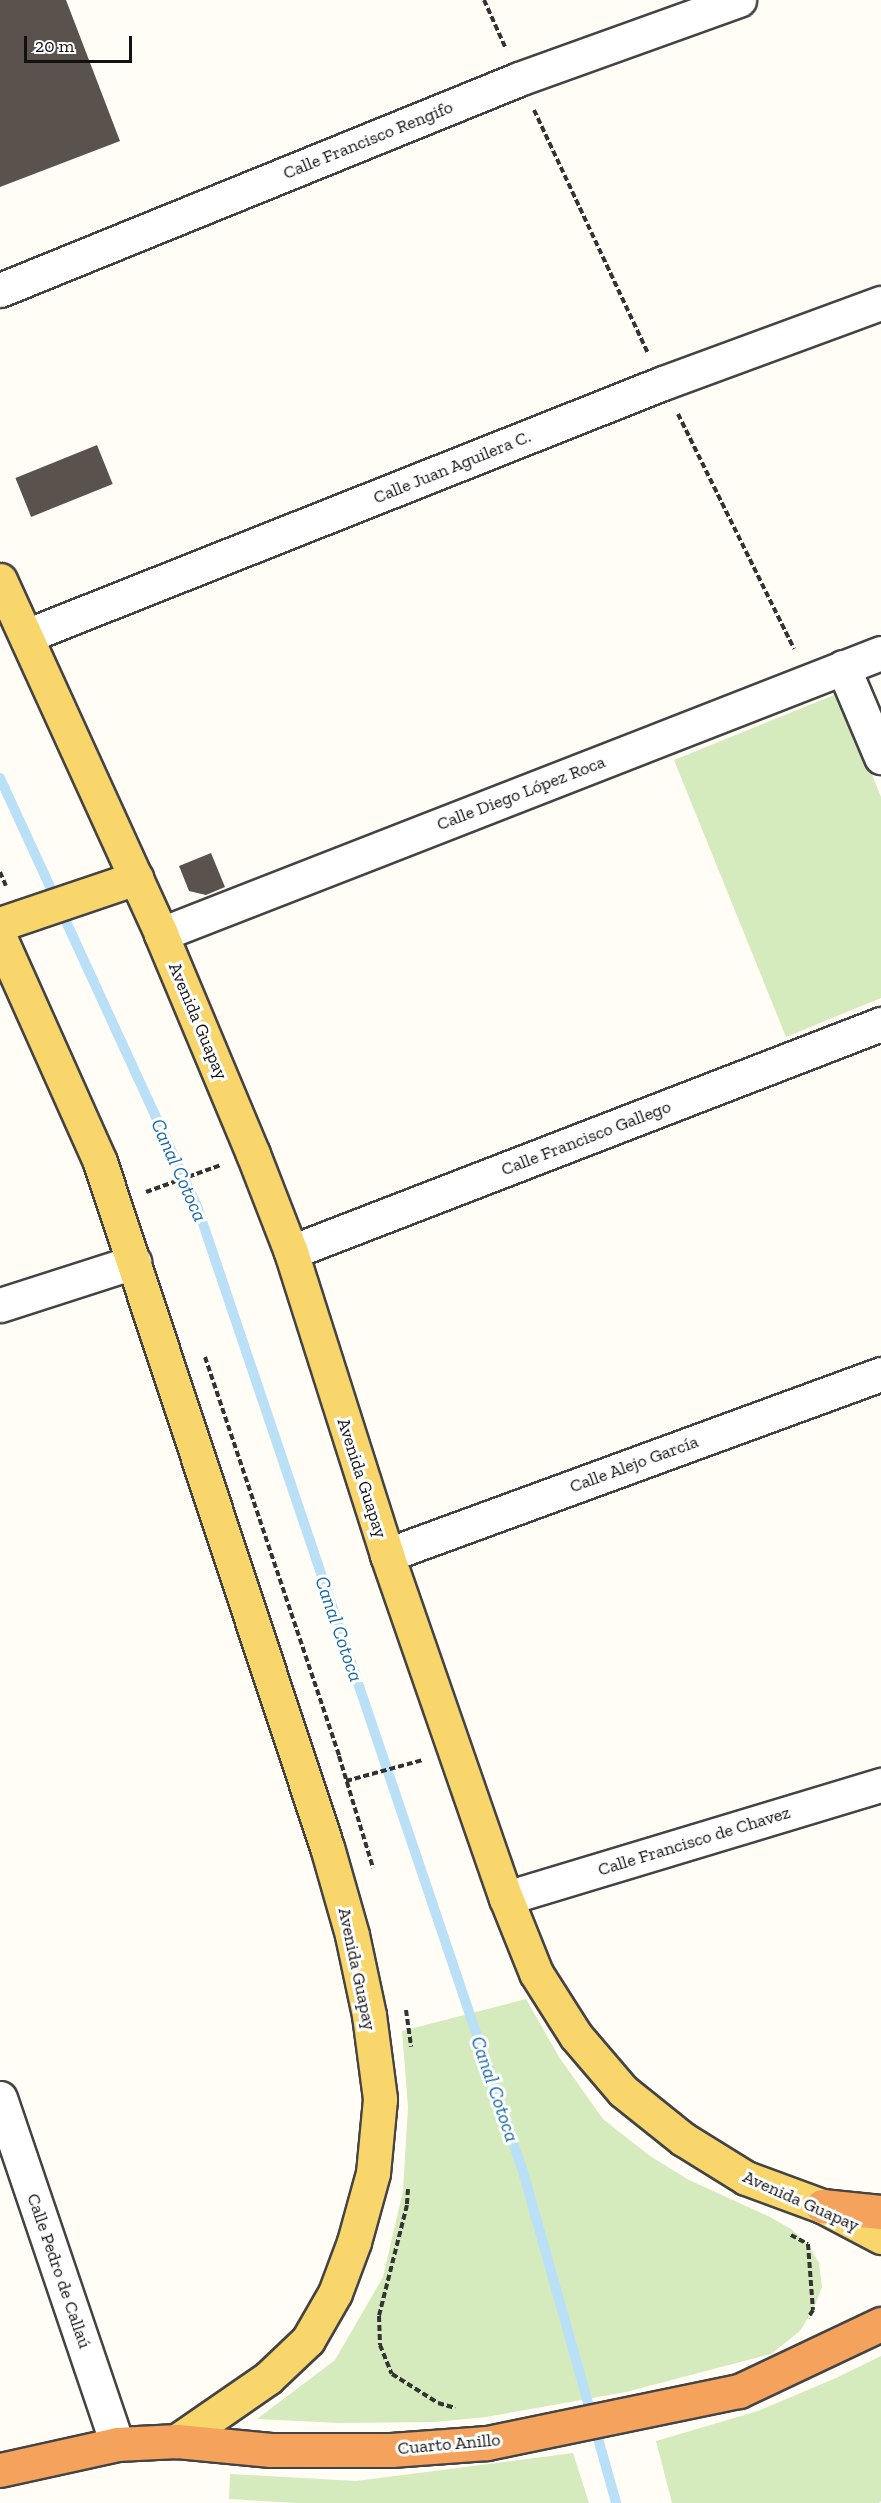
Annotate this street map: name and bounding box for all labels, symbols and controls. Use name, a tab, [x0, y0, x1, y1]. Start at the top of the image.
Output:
scale bar	[27, 24, 135, 62]
text: 20 m	[35, 35, 74, 57]
street label: Calle Francisco Rengifo	[280, 96, 456, 184]
street label: Calle Juan Aguilera C.	[370, 425, 534, 509]
street label: Calle Diego López Roca	[434, 751, 608, 835]
street label: Avenida Guapay	[164, 959, 232, 1083]
street label: Calle Francisco Gallego	[498, 1096, 674, 1180]
water label: Canal Cotoca	[146, 1115, 212, 1225]
street label: Avenida Guapay	[332, 1415, 392, 1541]
street label: Calle Alejo García	[566, 1431, 702, 1497]
water label: Canal Cotoca	[310, 1573, 368, 1685]
street label: Calle Francisco de Chavez	[595, 1801, 793, 1881]
street label: Avenida Guapay	[333, 1906, 381, 2032]
water label: Canal Cotoca	[466, 2033, 524, 2145]
street label: Avenida Guapay	[740, 2166, 862, 2236]
street label: Calle Pedro de Callaú	[22, 2191, 96, 2351]
street label: Cuarto Anillo	[396, 2429, 502, 2459]

